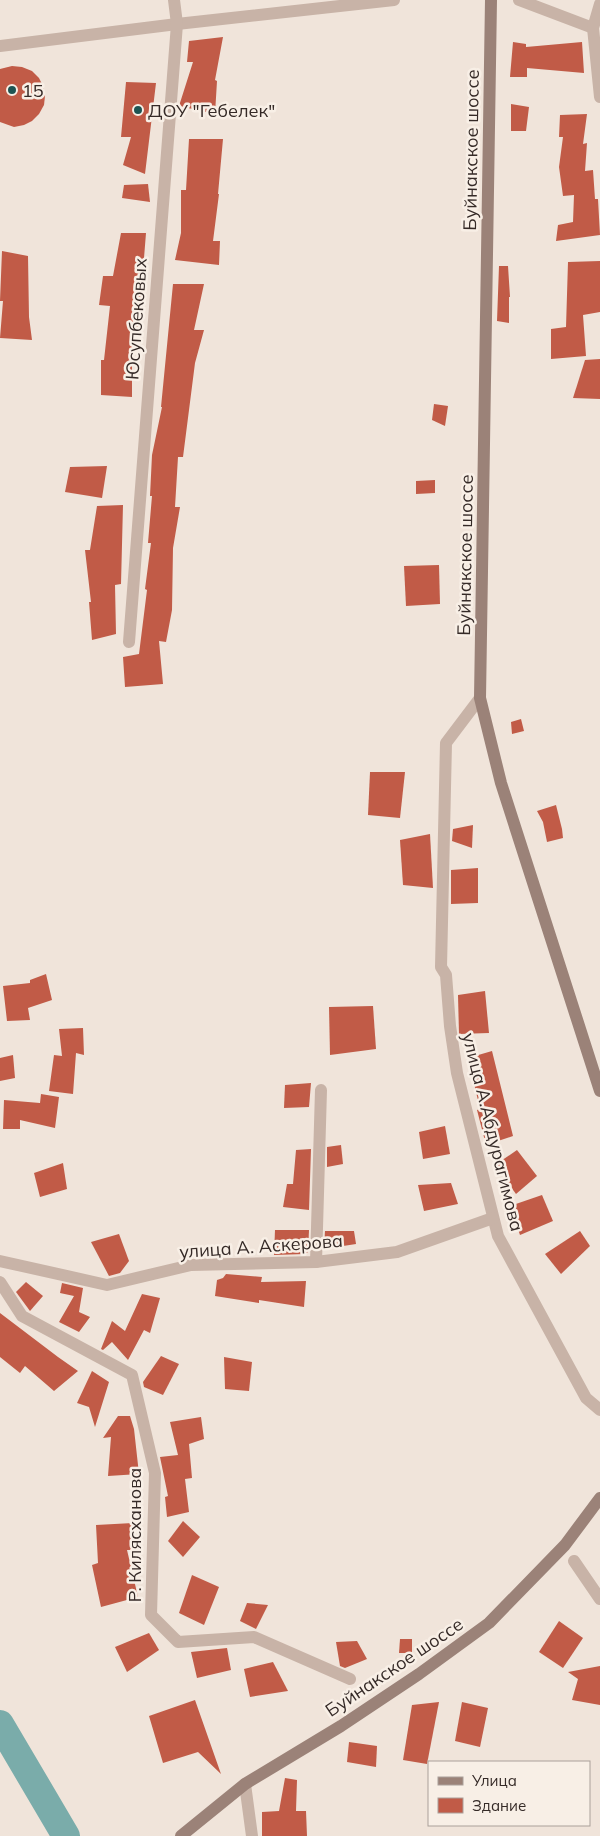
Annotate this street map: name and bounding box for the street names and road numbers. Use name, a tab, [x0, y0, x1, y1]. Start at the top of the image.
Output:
street label: Буйнакское шоссе	[458, 69, 484, 231]
street label: Юсупбековых	[120, 257, 152, 381]
street label: Буйнакское шоссе	[452, 474, 478, 636]
street label: улица А.Абдурагимова	[457, 1030, 529, 1234]
street label: улица А. Аскерова	[178, 1229, 344, 1263]
street label: Р. Килясханова	[123, 1468, 146, 1602]
street label: Буйнакское шоссе	[321, 1612, 467, 1722]

